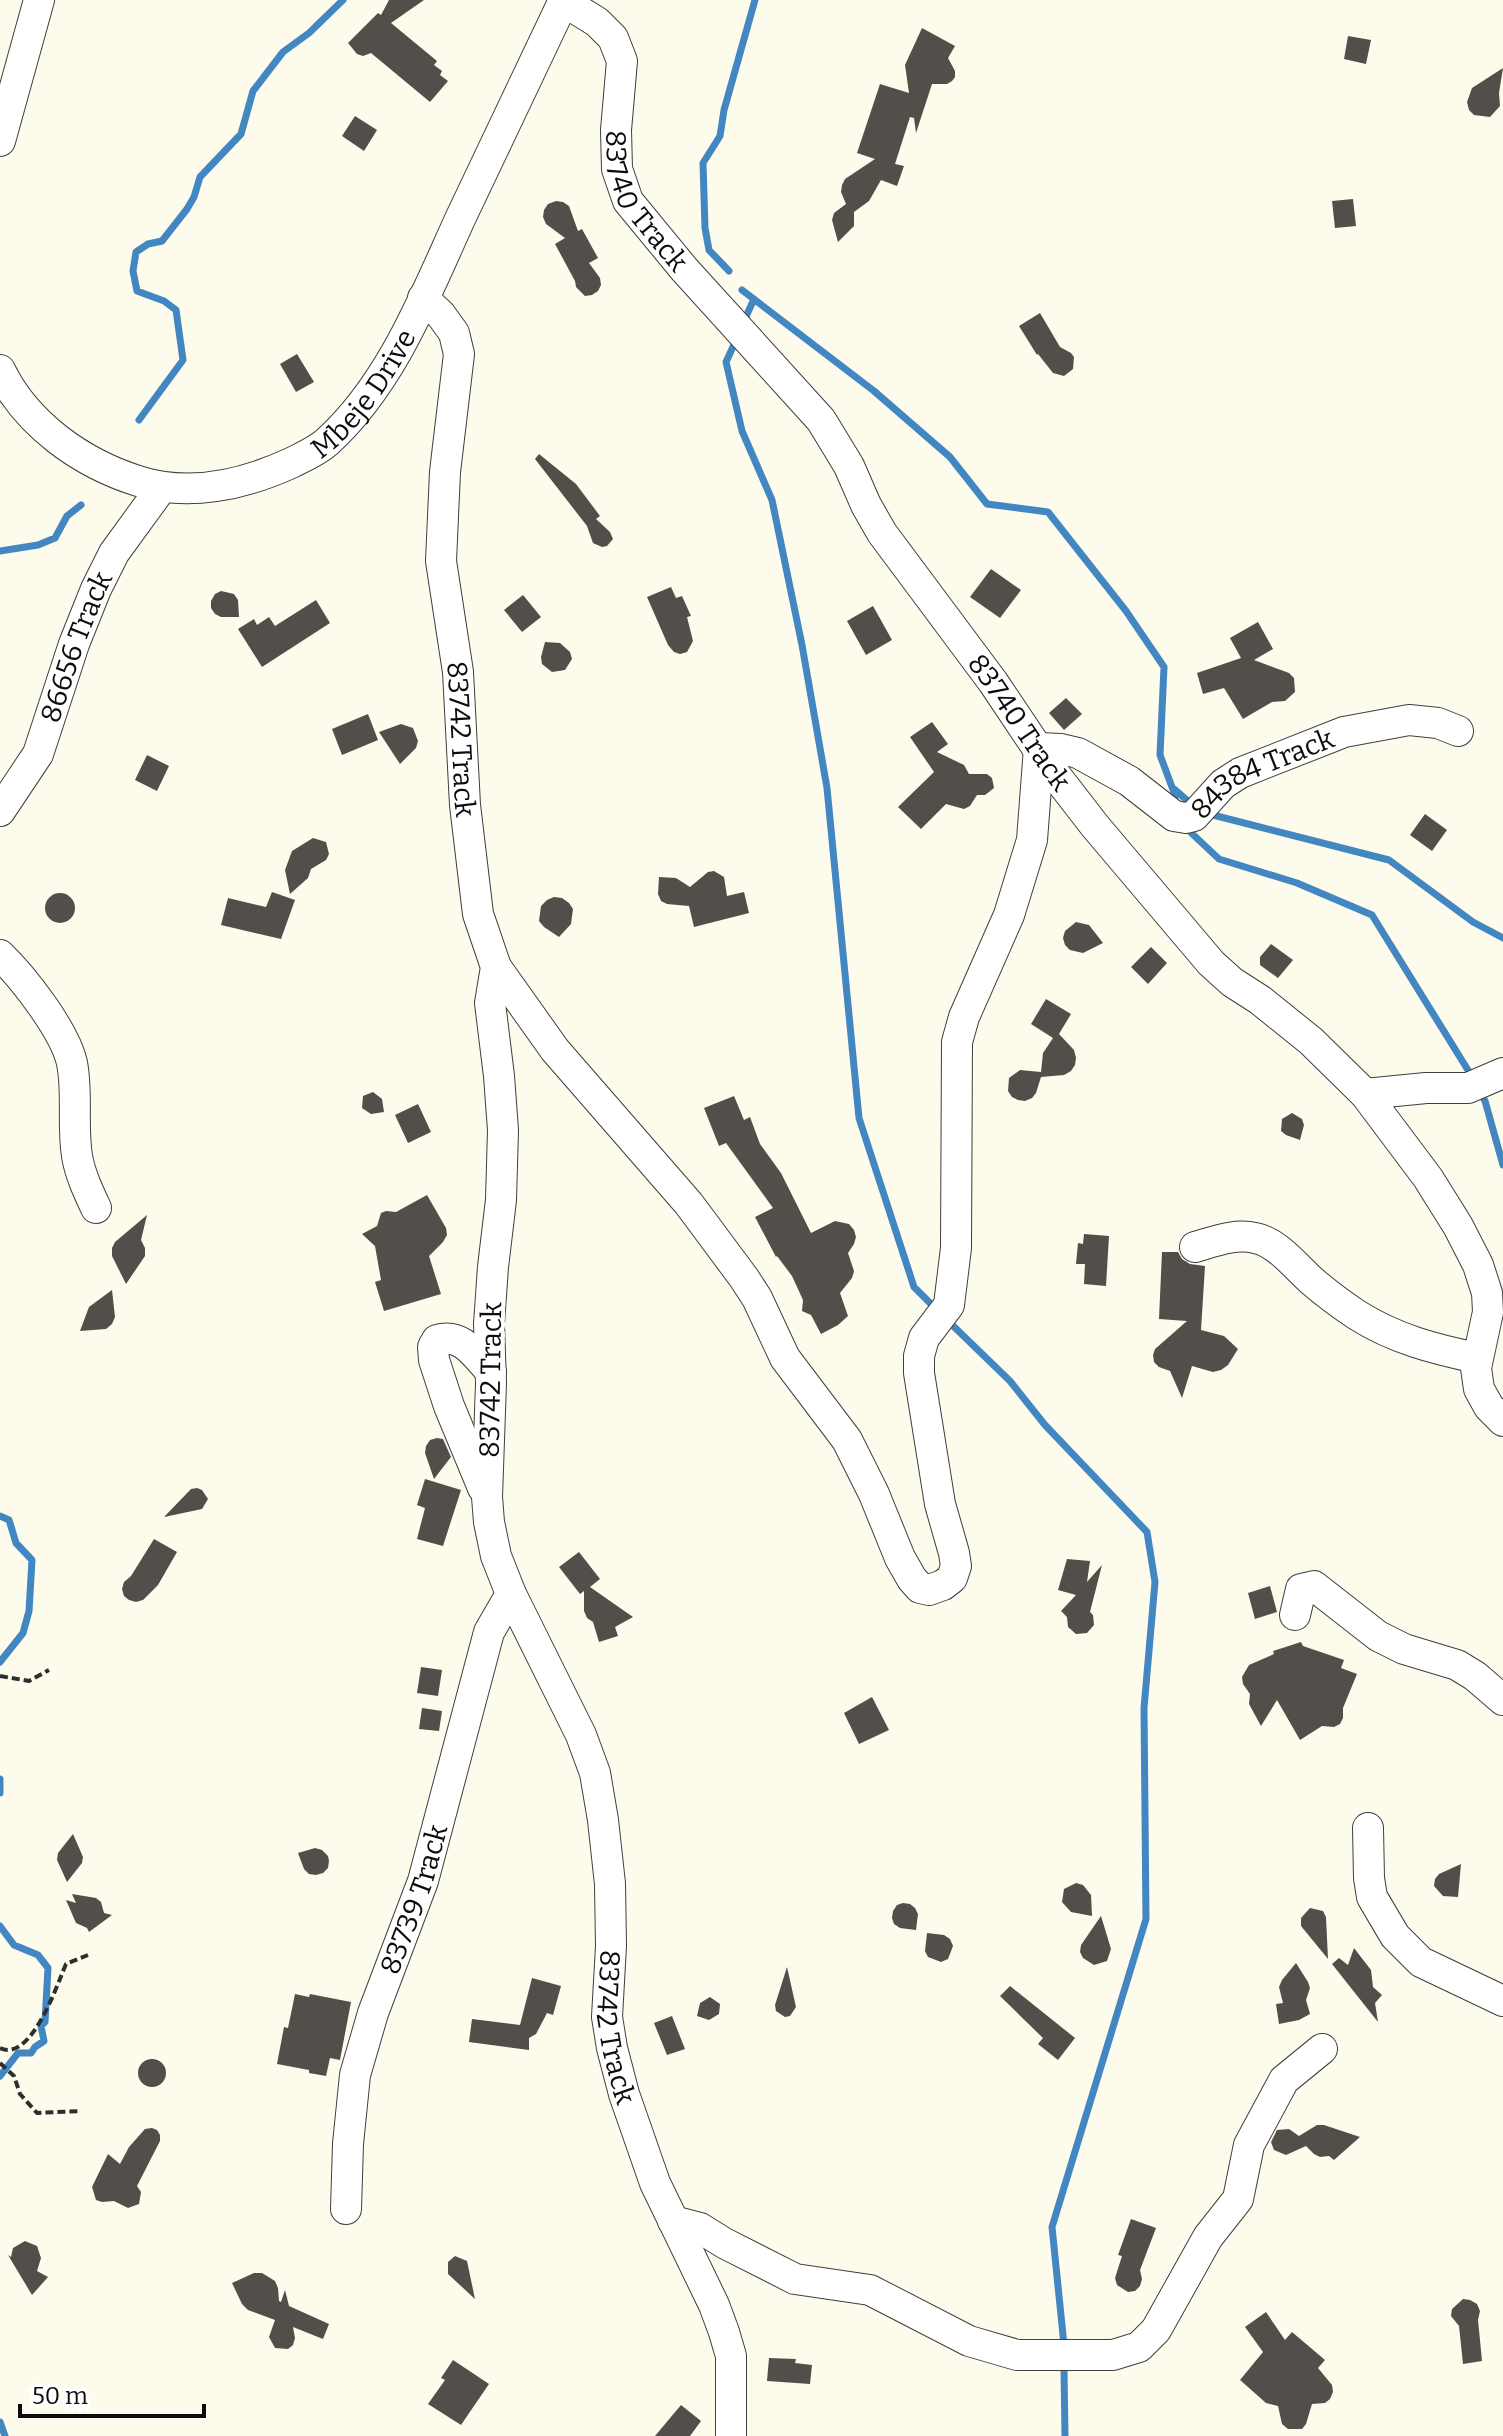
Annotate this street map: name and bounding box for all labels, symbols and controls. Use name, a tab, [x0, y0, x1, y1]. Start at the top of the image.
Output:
street label: 83740 Track	[599, 130, 695, 278]
street label: Mbeje Drive	[305, 324, 423, 465]
street label: 86656 Track	[33, 566, 119, 727]
street label: 83740 Track	[961, 648, 1078, 798]
street label: 83742 Track	[440, 659, 482, 819]
street label: 84384 Track	[1184, 722, 1339, 826]
street label: 83742 Track	[473, 1302, 508, 1458]
street label: 83739 Track	[373, 1821, 454, 1979]
street label: 83742 Track	[589, 1949, 642, 2109]
scale bar	[20, 2368, 204, 2418]
text: 50 m	[32, 2382, 88, 2410]

